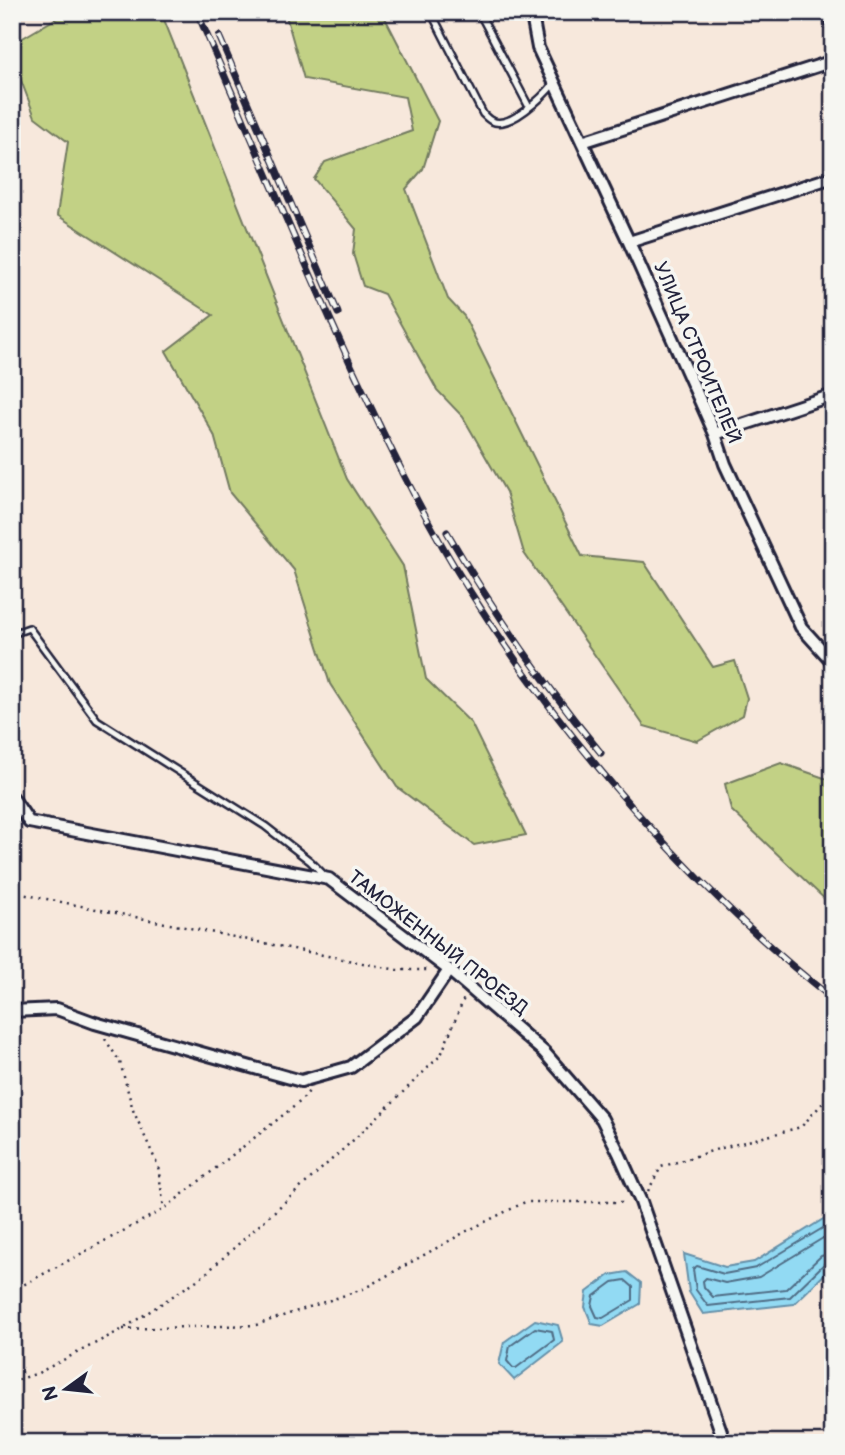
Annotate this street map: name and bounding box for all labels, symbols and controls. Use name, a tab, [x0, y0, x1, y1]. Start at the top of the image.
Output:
street label: УЛИЦА СТРОИТЕЛЕЙ	[648, 259, 746, 447]
street label: ТАМОЖЕННЫЙ ПРОЕЗД	[344, 866, 532, 1020]
north arrow	[32, 1354, 102, 1424]
text: N	[38, 1383, 64, 1403]

